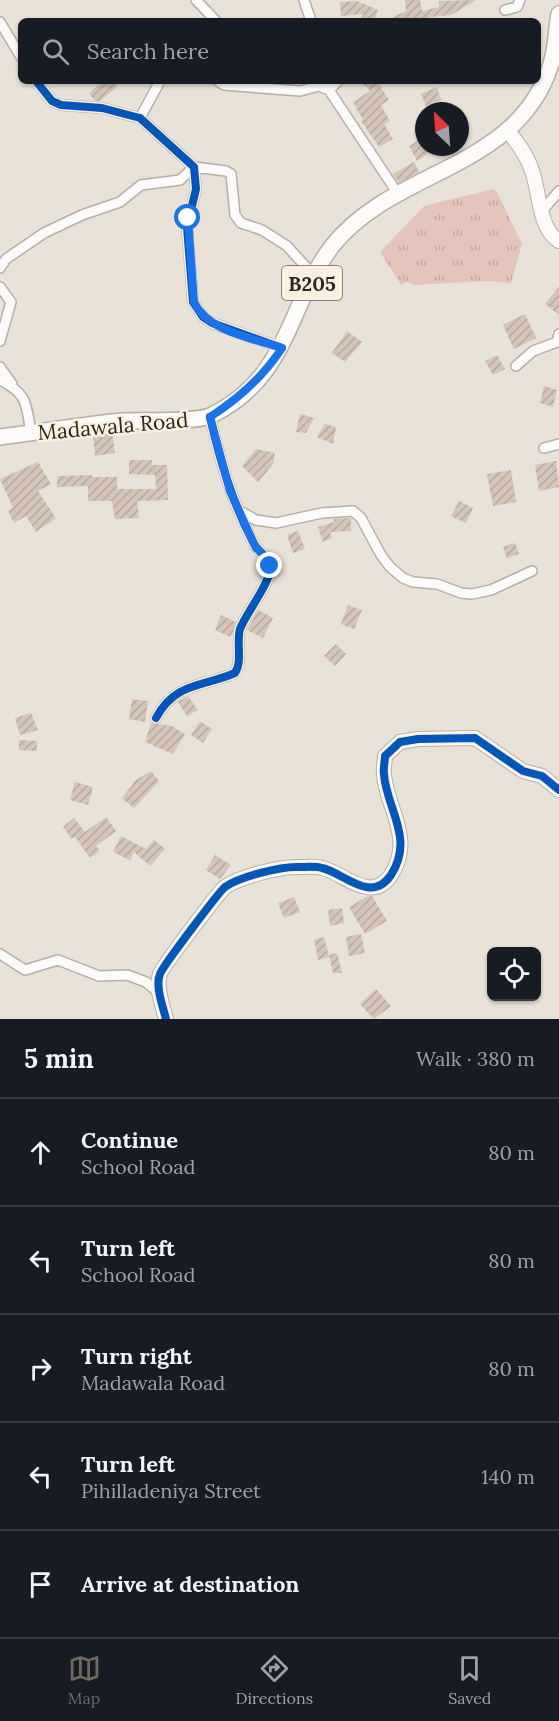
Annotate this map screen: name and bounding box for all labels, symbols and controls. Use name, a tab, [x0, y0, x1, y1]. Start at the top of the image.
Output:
search box	[18, 18, 541, 84]
icon: search	[39, 35, 72, 68]
text: Search here	[87, 37, 209, 65]
north arrow	[415, 102, 469, 156]
route start	[174, 204, 200, 230]
road number: B205	[282, 266, 342, 300]
street label: Madawala Road	[36, 406, 190, 446]
route end	[256, 552, 282, 578]
map controls	[487, 947, 541, 1001]
button: locate	[487, 947, 541, 1001]
text: 5 min	[24, 1042, 94, 1075]
text: Walk · 380 m	[416, 1046, 535, 1071]
text: Continue	[81, 1126, 178, 1154]
icon: ahead	[24, 1136, 57, 1169]
text: 80 m	[488, 1140, 535, 1165]
text: School Road	[81, 1154, 195, 1179]
text: Turn left	[81, 1234, 175, 1262]
icon: left	[24, 1244, 57, 1277]
text: 80 m	[488, 1248, 535, 1273]
text: School Road	[81, 1262, 195, 1287]
text: Turn right	[81, 1342, 192, 1370]
icon: right	[24, 1352, 57, 1385]
text: 80 m	[488, 1356, 535, 1381]
text: Madawala Road	[81, 1370, 225, 1395]
text: Turn left	[81, 1450, 175, 1478]
icon: left	[24, 1460, 57, 1493]
text: 140 m	[481, 1464, 535, 1489]
text: Pihilladeniya Street	[81, 1478, 261, 1503]
icon: arrive	[24, 1568, 57, 1601]
text: Arrive at destination	[81, 1570, 299, 1598]
tab: Map	[68, 1652, 101, 1708]
tab: Directions	[236, 1652, 313, 1708]
tab: Saved	[448, 1652, 491, 1708]

